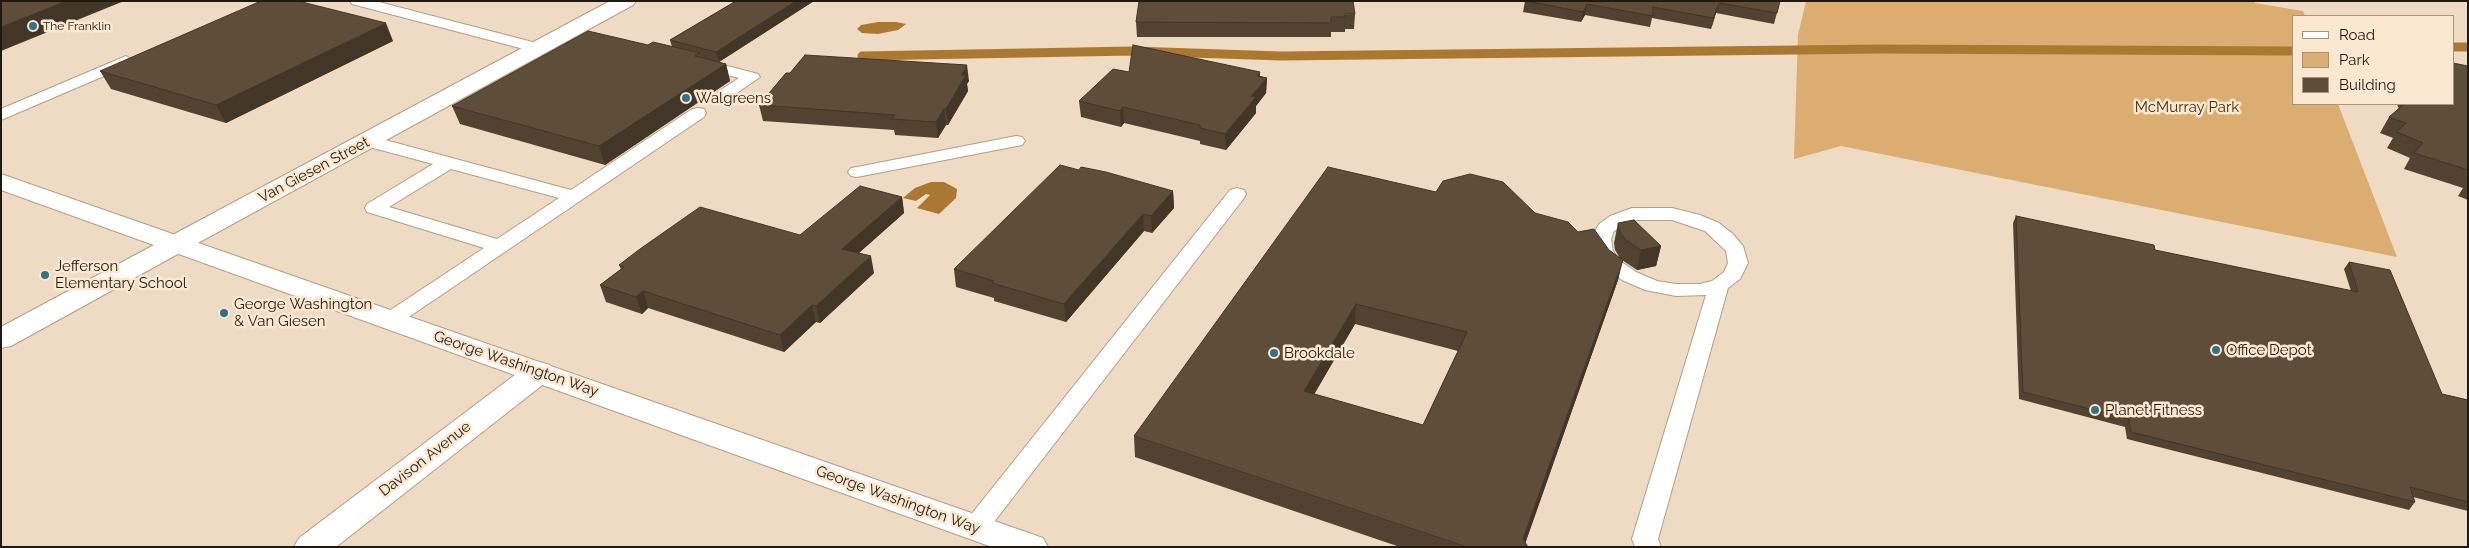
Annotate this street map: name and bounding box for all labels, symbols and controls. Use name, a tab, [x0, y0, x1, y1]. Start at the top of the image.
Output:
legend	[2292, 15, 2454, 105]
place label: The Franklin	[43, 19, 111, 33]
marker: The Franklin	[27, 20, 39, 32]
text: Road	[2339, 26, 2375, 44]
text: Park	[2339, 51, 2370, 69]
text: Building	[2339, 76, 2396, 94]
place label: Walgreens	[696, 89, 771, 107]
marker: Walgreens	[680, 92, 692, 104]
park label: McMurray Park	[2135, 98, 2239, 116]
street label: Van Giesen Street	[255, 133, 373, 207]
place label: Jefferson Elementary School	[55, 257, 187, 292]
marker: Jefferson Elementary School	[39, 269, 51, 281]
place label: George Washington & Van Giesen	[234, 295, 372, 330]
marker: George Washington & Van Giesen	[218, 307, 230, 319]
street label: George Washington Way	[431, 327, 601, 401]
place label: Office Depot	[2226, 341, 2312, 359]
place label: Brookdale	[1284, 344, 1355, 362]
marker: Office Depot	[2210, 344, 2222, 356]
marker: Brookdale	[1268, 347, 1280, 359]
place label: Planet Fitness	[2105, 401, 2202, 419]
marker: Planet Fitness	[2089, 404, 2101, 416]
street label: Davison Avenue	[376, 418, 474, 500]
street label: George Washington Way	[814, 462, 982, 538]

